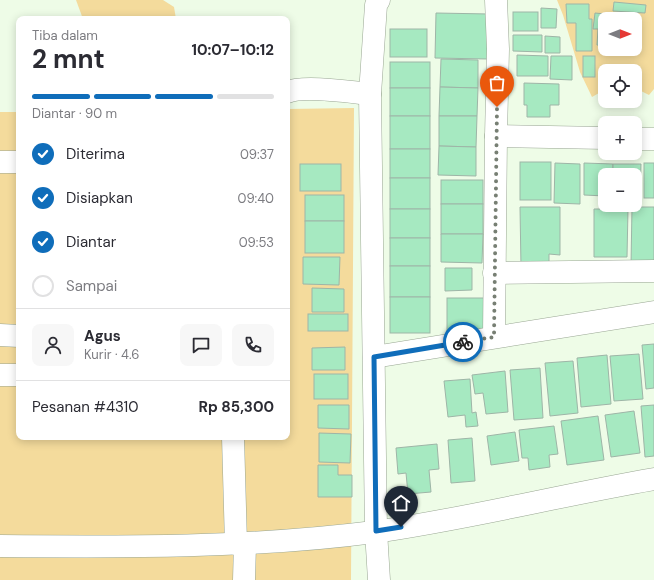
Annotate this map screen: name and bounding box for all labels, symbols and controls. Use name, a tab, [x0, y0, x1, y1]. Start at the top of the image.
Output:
north arrow	[598, 12, 642, 56]
map controls	[598, 12, 642, 212]
text: Tiba dalam	[32, 27, 98, 44]
text: 10:07–10:12	[191, 40, 274, 60]
text: 2 mnt	[32, 42, 105, 76]
button: locate	[598, 64, 642, 108]
pin	[480, 66, 514, 107]
icon: bag	[486, 72, 508, 94]
text: Diantar · 90 m	[32, 105, 117, 122]
button: +	[598, 116, 642, 160]
icon: check	[32, 143, 54, 165]
text: Diterima	[66, 144, 125, 164]
text: 09:37	[240, 146, 274, 163]
button: −	[598, 168, 642, 212]
icon: check	[32, 187, 54, 209]
text: Disiapkan	[66, 188, 133, 208]
text: 09:40	[238, 190, 274, 207]
icon: check	[32, 231, 54, 253]
text: Diantar	[66, 232, 116, 252]
text: 09:53	[239, 234, 274, 251]
text: Sampai	[66, 276, 117, 296]
courier	[443, 322, 483, 362]
button: person	[32, 324, 74, 366]
button: chat	[180, 324, 222, 366]
button: phone	[232, 324, 274, 366]
text: Agus	[84, 326, 121, 346]
icon: bike	[452, 331, 474, 353]
text: Kurir · 4.6	[84, 346, 139, 363]
text: Pesanan #4310	[32, 397, 139, 417]
text: Rp 85,300	[199, 397, 274, 417]
pin	[384, 486, 418, 527]
icon: home	[390, 492, 412, 514]

